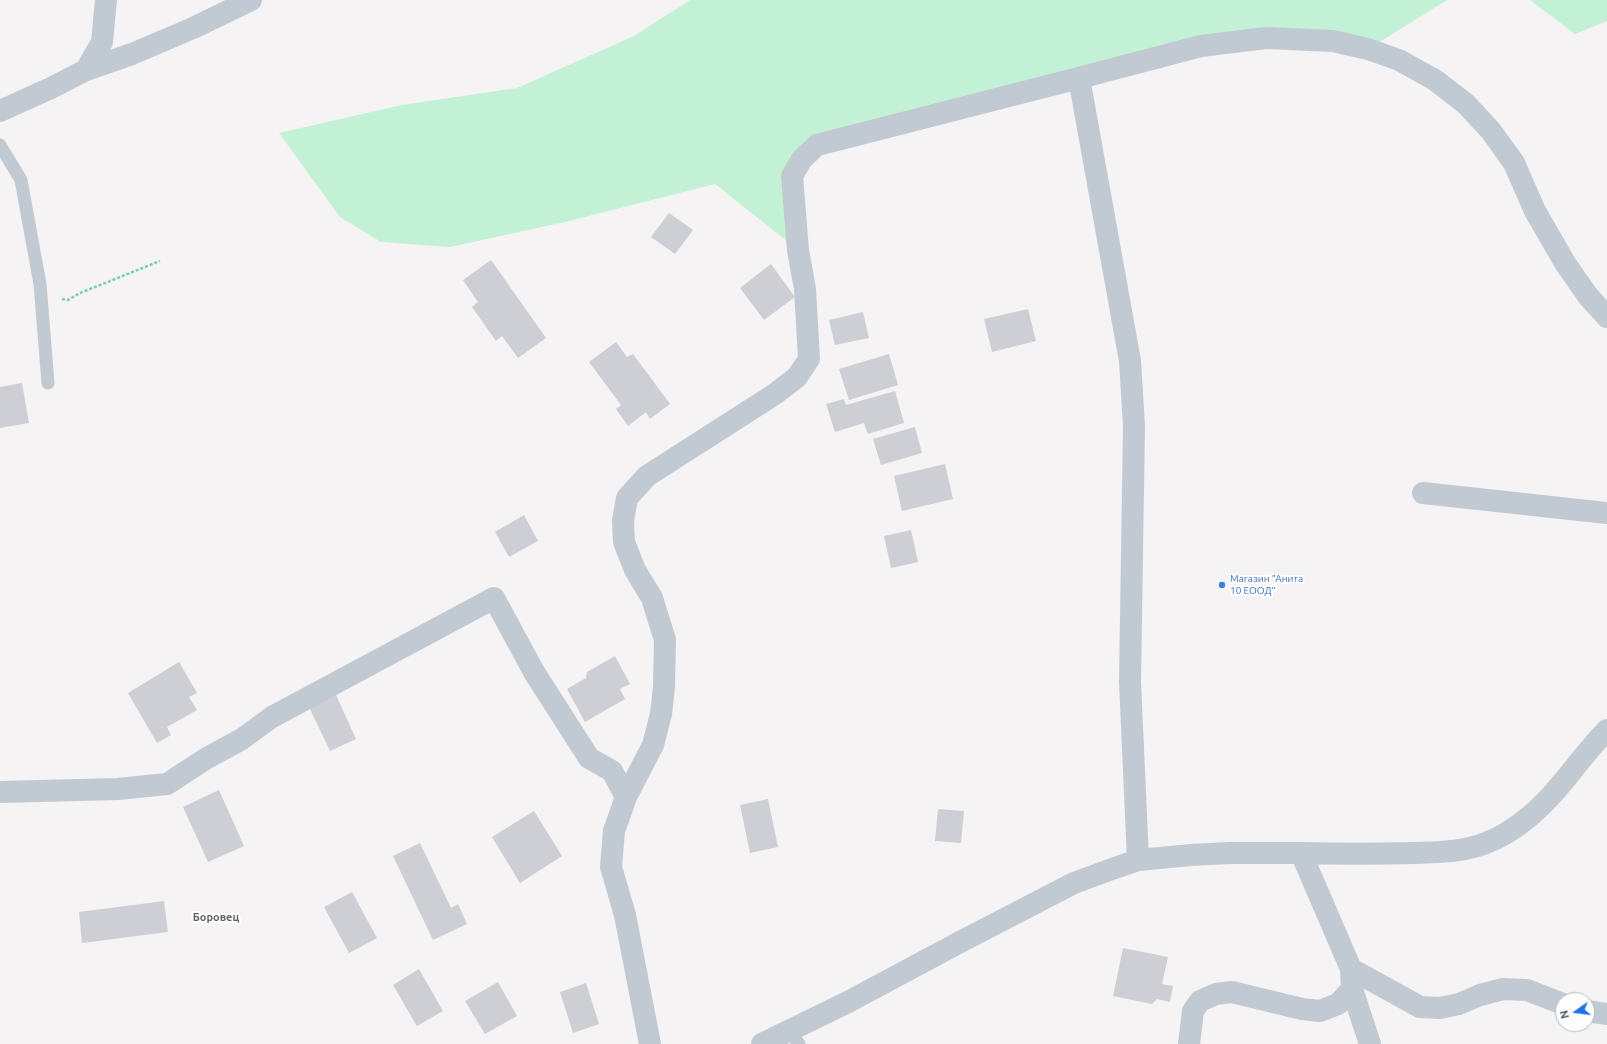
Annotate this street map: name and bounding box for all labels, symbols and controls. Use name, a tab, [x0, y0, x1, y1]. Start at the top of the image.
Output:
place label: Магазин "Анита 10 ЕООД"	[1230, 573, 1303, 596]
marker: Магазин "Анита 10 ЕООД"	[1217, 580, 1227, 590]
district label: Боровец	[193, 910, 239, 924]
north arrow	[1555, 992, 1595, 1032]
text: N	[1558, 1009, 1571, 1020]

